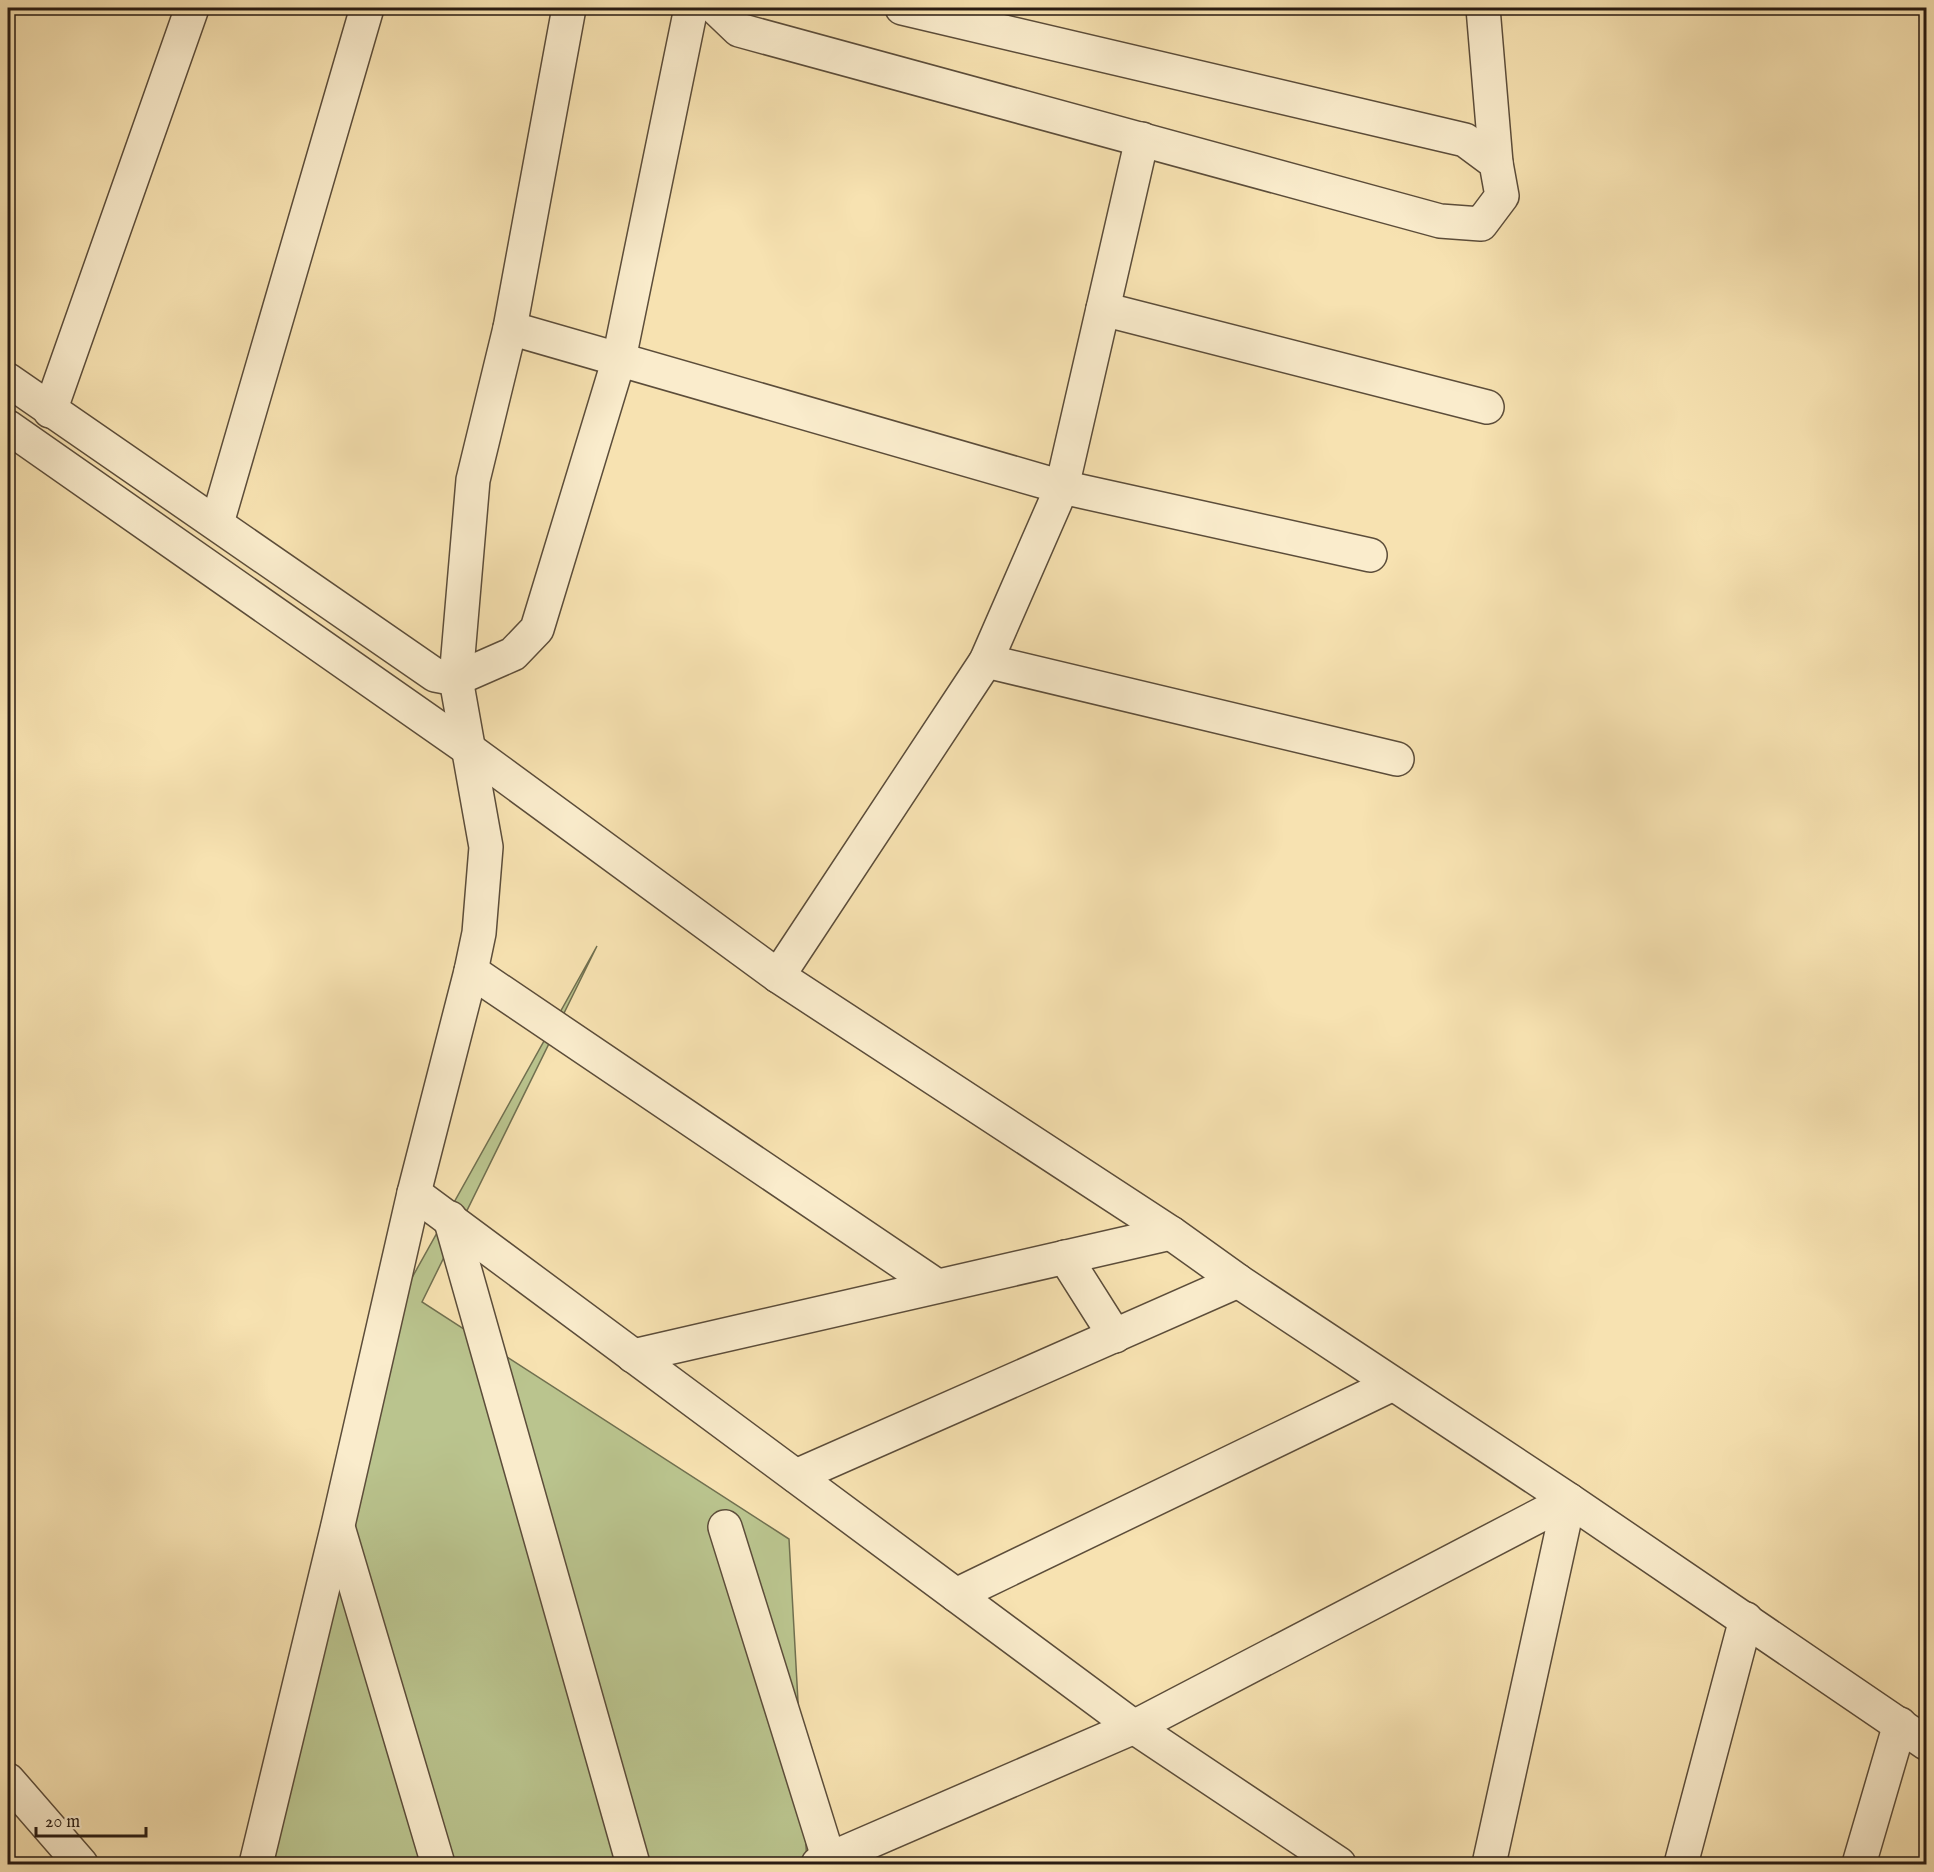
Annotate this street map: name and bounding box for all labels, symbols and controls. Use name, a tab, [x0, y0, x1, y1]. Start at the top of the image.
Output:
scale bar	[36, 1800, 146, 1838]
text: 20 m	[45, 1811, 80, 1834]

